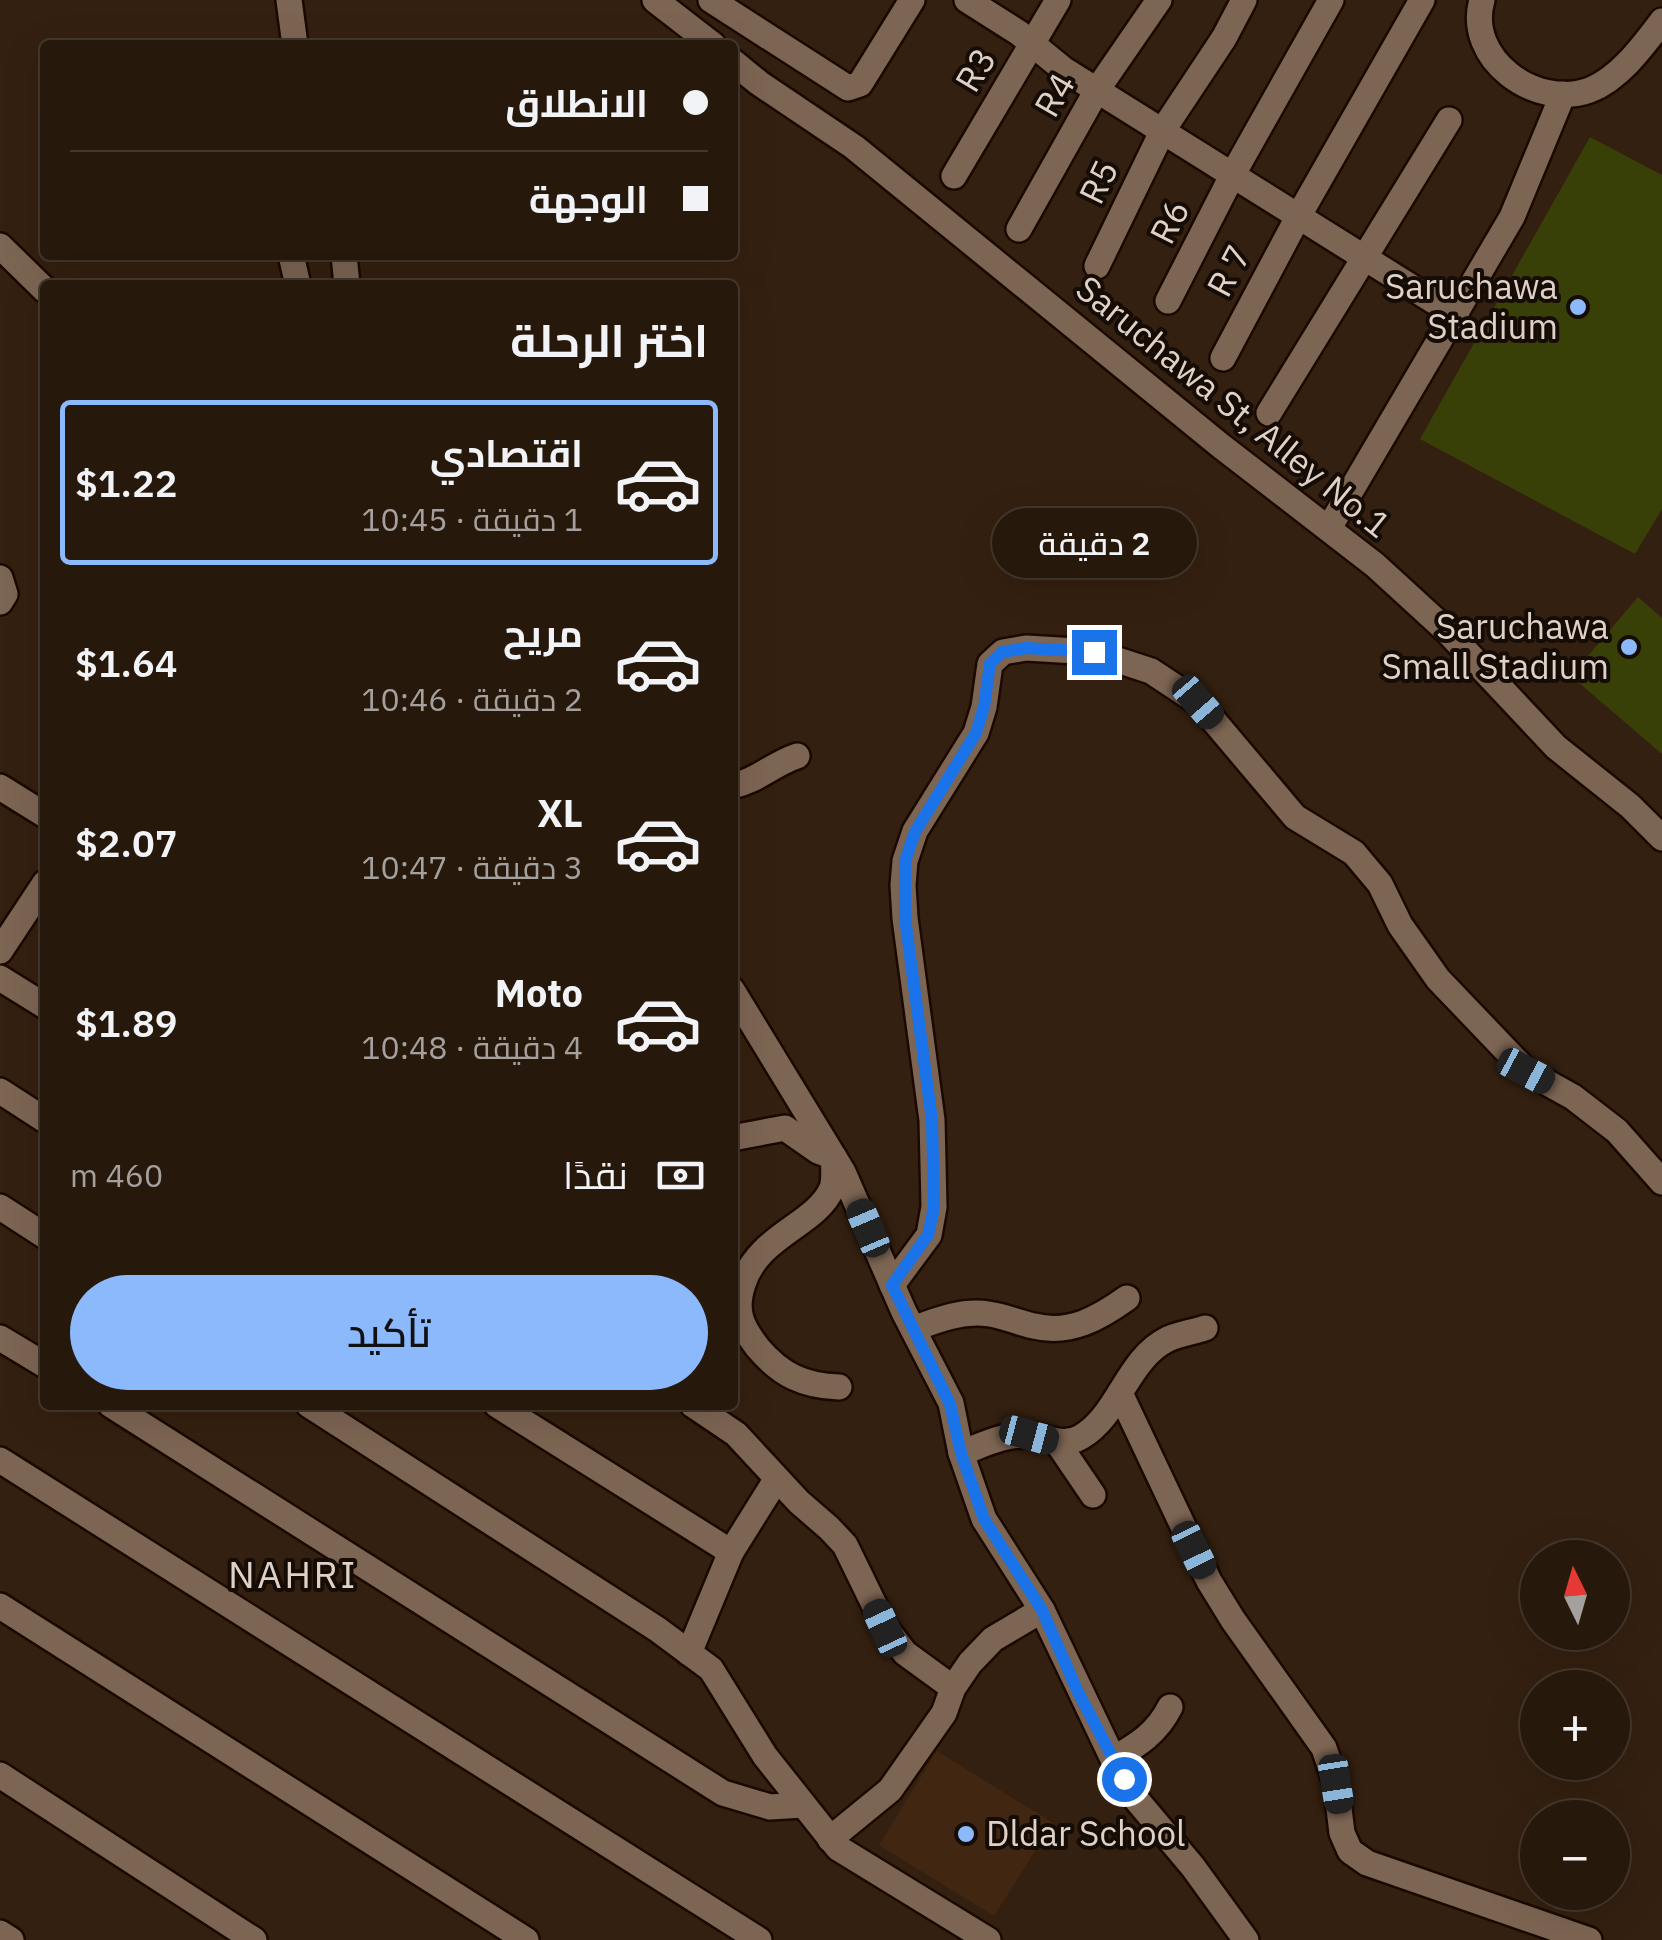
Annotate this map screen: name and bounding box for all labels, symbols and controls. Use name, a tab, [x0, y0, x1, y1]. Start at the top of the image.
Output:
street label: R3	[944, 39, 1006, 100]
street label: R4	[1023, 64, 1085, 125]
text: الانطلاق	[505, 78, 648, 127]
street label: R5	[1068, 152, 1128, 211]
text: الوجهة	[529, 174, 648, 223]
street label: R6	[1139, 192, 1199, 251]
street label: R 7	[1196, 237, 1261, 304]
place label: Saruchawa Stadium	[1385, 263, 1558, 349]
street label: Saruchawa St, Alley No.1	[1067, 265, 1400, 547]
marker: Saruchawa Stadium	[1567, 296, 1589, 318]
text: اختر الرحلة	[510, 311, 708, 369]
text: اقتصادي	[430, 428, 583, 477]
icon: car	[613, 438, 703, 528]
text: $1.22	[75, 458, 178, 507]
text: 1 دقيقة · 10:45	[361, 498, 583, 540]
callout: 2 دقيقة	[992, 507, 1196, 577]
text: 2 دقيقة	[1039, 522, 1150, 564]
place label: Saruchawa Small Stadium	[1381, 603, 1609, 689]
text: مريح	[503, 608, 583, 657]
icon: car	[613, 618, 703, 708]
route end	[1072, 630, 1117, 675]
marker: Saruchawa Small Stadium	[1618, 636, 1640, 658]
text: $1.64	[75, 638, 178, 687]
car	[1167, 670, 1229, 734]
text: 2 دقيقة · 10:46	[361, 678, 583, 720]
text: XL	[537, 788, 583, 837]
icon: car	[613, 798, 703, 888]
text: $2.07	[75, 818, 178, 867]
text: 3 دقيقة · 10:47	[361, 846, 583, 888]
text: Moto	[495, 968, 583, 1017]
icon: car	[613, 978, 703, 1068]
text: $1.89	[75, 998, 178, 1047]
text: 4 دقيقة · 10:48	[361, 1026, 583, 1068]
car	[1492, 1044, 1560, 1098]
icon: cash	[653, 1148, 708, 1203]
text: نقدًا	[563, 1150, 628, 1199]
text: 460 m	[70, 1154, 163, 1196]
car	[842, 1195, 894, 1261]
button: تأكيد	[70, 1275, 708, 1390]
car	[996, 1413, 1062, 1457]
car	[1167, 1516, 1221, 1584]
north arrow	[1520, 1540, 1630, 1650]
map controls	[1520, 1540, 1630, 1910]
district label: NAHRI	[228, 1549, 358, 1598]
car	[859, 1594, 911, 1662]
button: +	[1520, 1670, 1630, 1780]
car	[1316, 1752, 1356, 1816]
route start	[1102, 1757, 1147, 1802]
button: −	[1520, 1800, 1630, 1910]
place label: Dldar School	[986, 1810, 1186, 1856]
marker: Dldar School	[955, 1823, 977, 1845]

